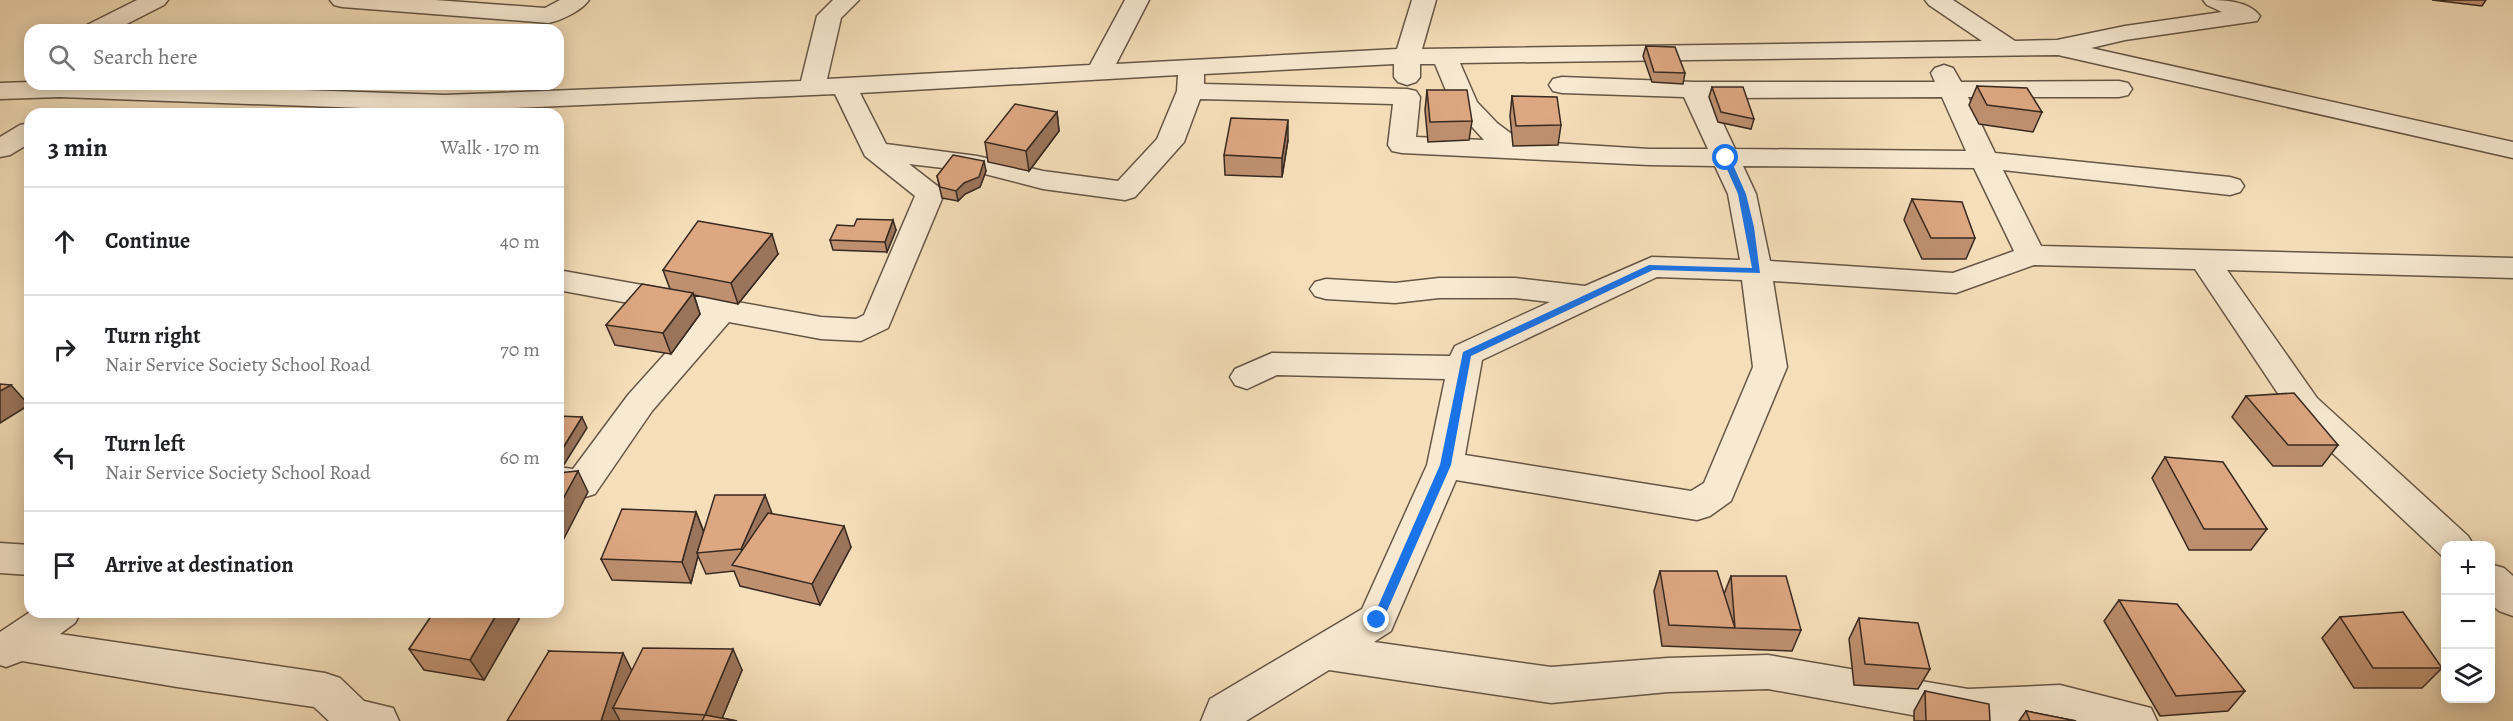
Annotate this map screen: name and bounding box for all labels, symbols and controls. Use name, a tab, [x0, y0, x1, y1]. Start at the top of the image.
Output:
search box	[24, 24, 564, 90]
icon: search	[45, 41, 78, 74]
text: Search here	[93, 42, 198, 72]
text: 3 min	[48, 130, 108, 165]
text: Walk · 170 m	[440, 134, 540, 161]
route start	[1712, 144, 1738, 170]
icon: ahead	[48, 225, 81, 258]
text: Continue	[105, 226, 190, 256]
text: 40 m	[500, 228, 540, 255]
text: Turn right	[105, 321, 201, 351]
icon: right	[48, 333, 81, 366]
text: 70 m	[500, 336, 540, 363]
text: Nair Service Society School Road	[105, 351, 371, 378]
text: Turn left	[105, 429, 185, 459]
icon: left	[48, 441, 81, 474]
text: 60 m	[500, 444, 540, 471]
text: Nair Service Society School Road	[105, 459, 371, 486]
map controls	[2441, 541, 2495, 703]
button: +	[2441, 541, 2495, 595]
icon: arrive	[48, 549, 81, 582]
text: Arrive at destination	[105, 550, 294, 580]
button: −	[2441, 595, 2495, 649]
route end	[1363, 606, 1389, 632]
button: layers	[2441, 649, 2495, 703]

